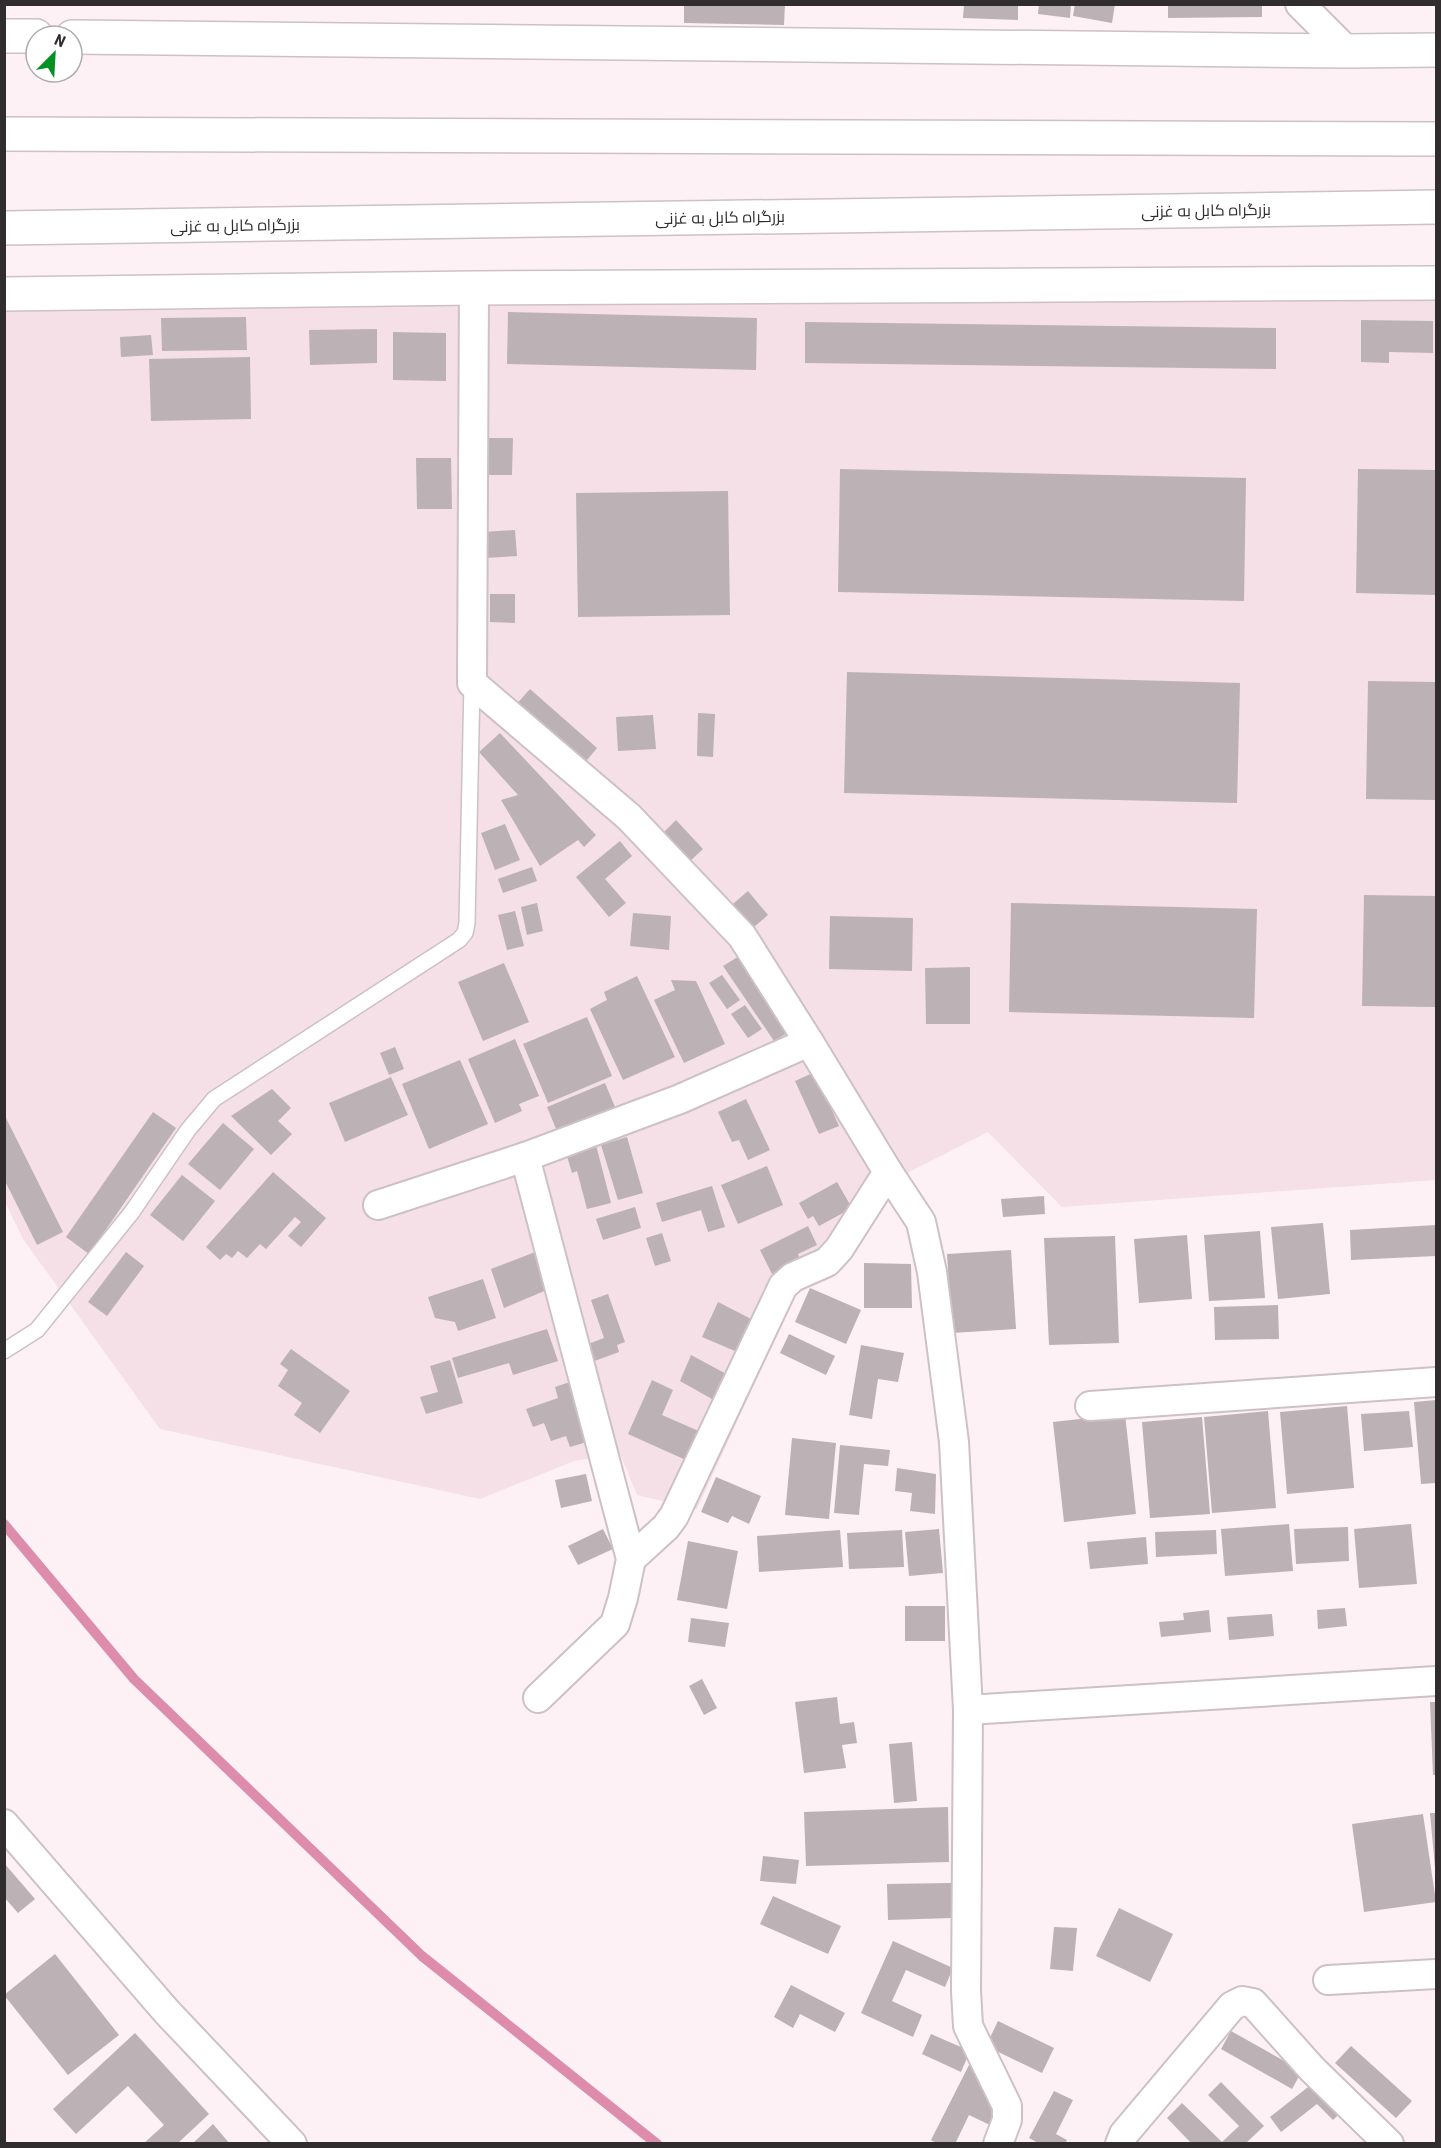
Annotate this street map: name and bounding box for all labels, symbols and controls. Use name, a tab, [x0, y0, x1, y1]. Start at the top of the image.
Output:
north arrow	[24, 24, 84, 84]
text: N	[52, 30, 68, 51]
street label: بزرگراه کابل به غزنی	[1141, 200, 1271, 222]
street label: بزرگراه کابل به غزنی	[655, 207, 785, 229]
street label: بزرگراه کابل به غزنی	[170, 215, 300, 237]

